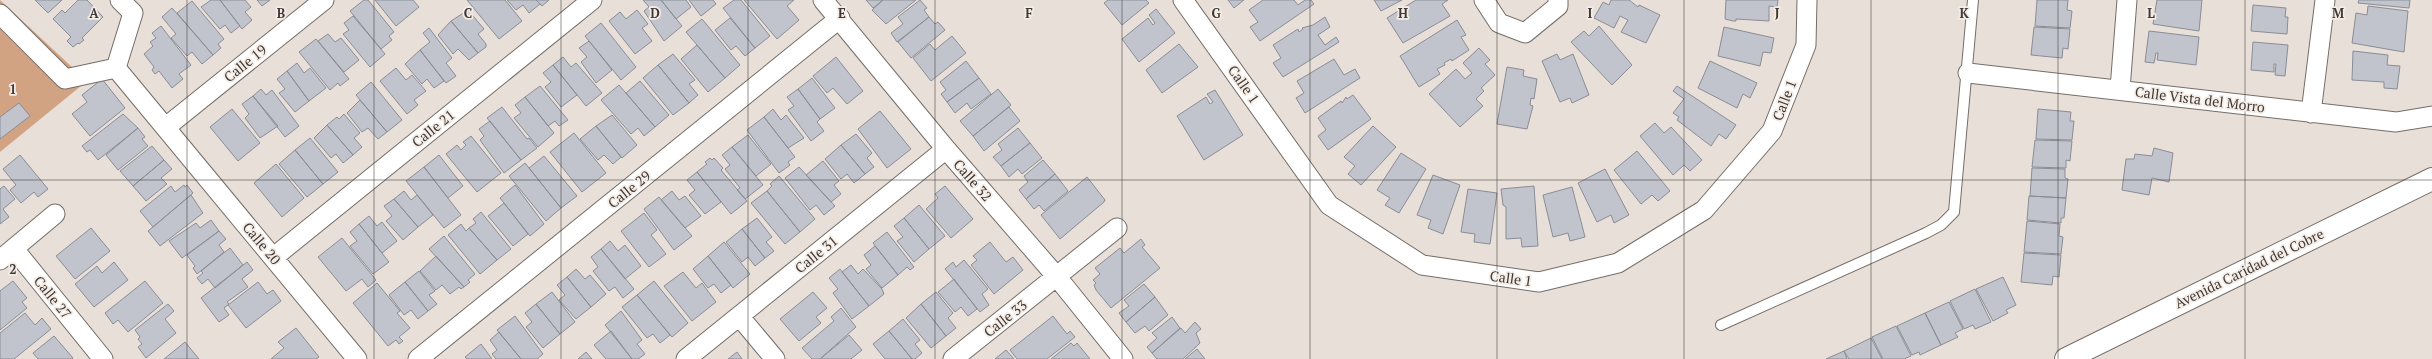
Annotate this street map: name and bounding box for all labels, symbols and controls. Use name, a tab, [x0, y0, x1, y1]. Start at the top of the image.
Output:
text: A	[89, 4, 99, 22]
text: B	[277, 4, 285, 22]
text: C	[464, 4, 472, 22]
text: D	[650, 4, 660, 22]
text: E	[838, 4, 846, 22]
text: F	[1025, 4, 1033, 22]
text: G	[1211, 4, 1221, 22]
text: H	[1398, 4, 1408, 22]
text: I	[1588, 4, 1593, 22]
text: J	[1775, 4, 1780, 22]
text: K	[1959, 4, 1969, 22]
text: L	[2147, 4, 2155, 22]
text: M	[2332, 4, 2344, 22]
street label: Calle 19	[220, 40, 270, 86]
street label: Calle 1	[1224, 61, 1264, 107]
street label: Calle 1	[1768, 77, 1800, 123]
text: 1	[9, 80, 17, 98]
street label: Calle Vista del Morro	[2134, 82, 2266, 116]
street label: Calle 21	[408, 105, 458, 151]
street label: Calle 32	[949, 155, 997, 205]
street label: Calle 29	[604, 166, 654, 212]
street label: Calle 20	[239, 218, 285, 268]
street label: Avenida Caridad del Cobre	[2171, 224, 2327, 312]
street label: Calle 31	[791, 231, 841, 277]
text: 2	[9, 260, 17, 278]
street label: Calle 1	[1489, 266, 1533, 290]
street label: Calle 27	[30, 272, 76, 322]
street label: Calle 33	[979, 295, 1031, 341]

